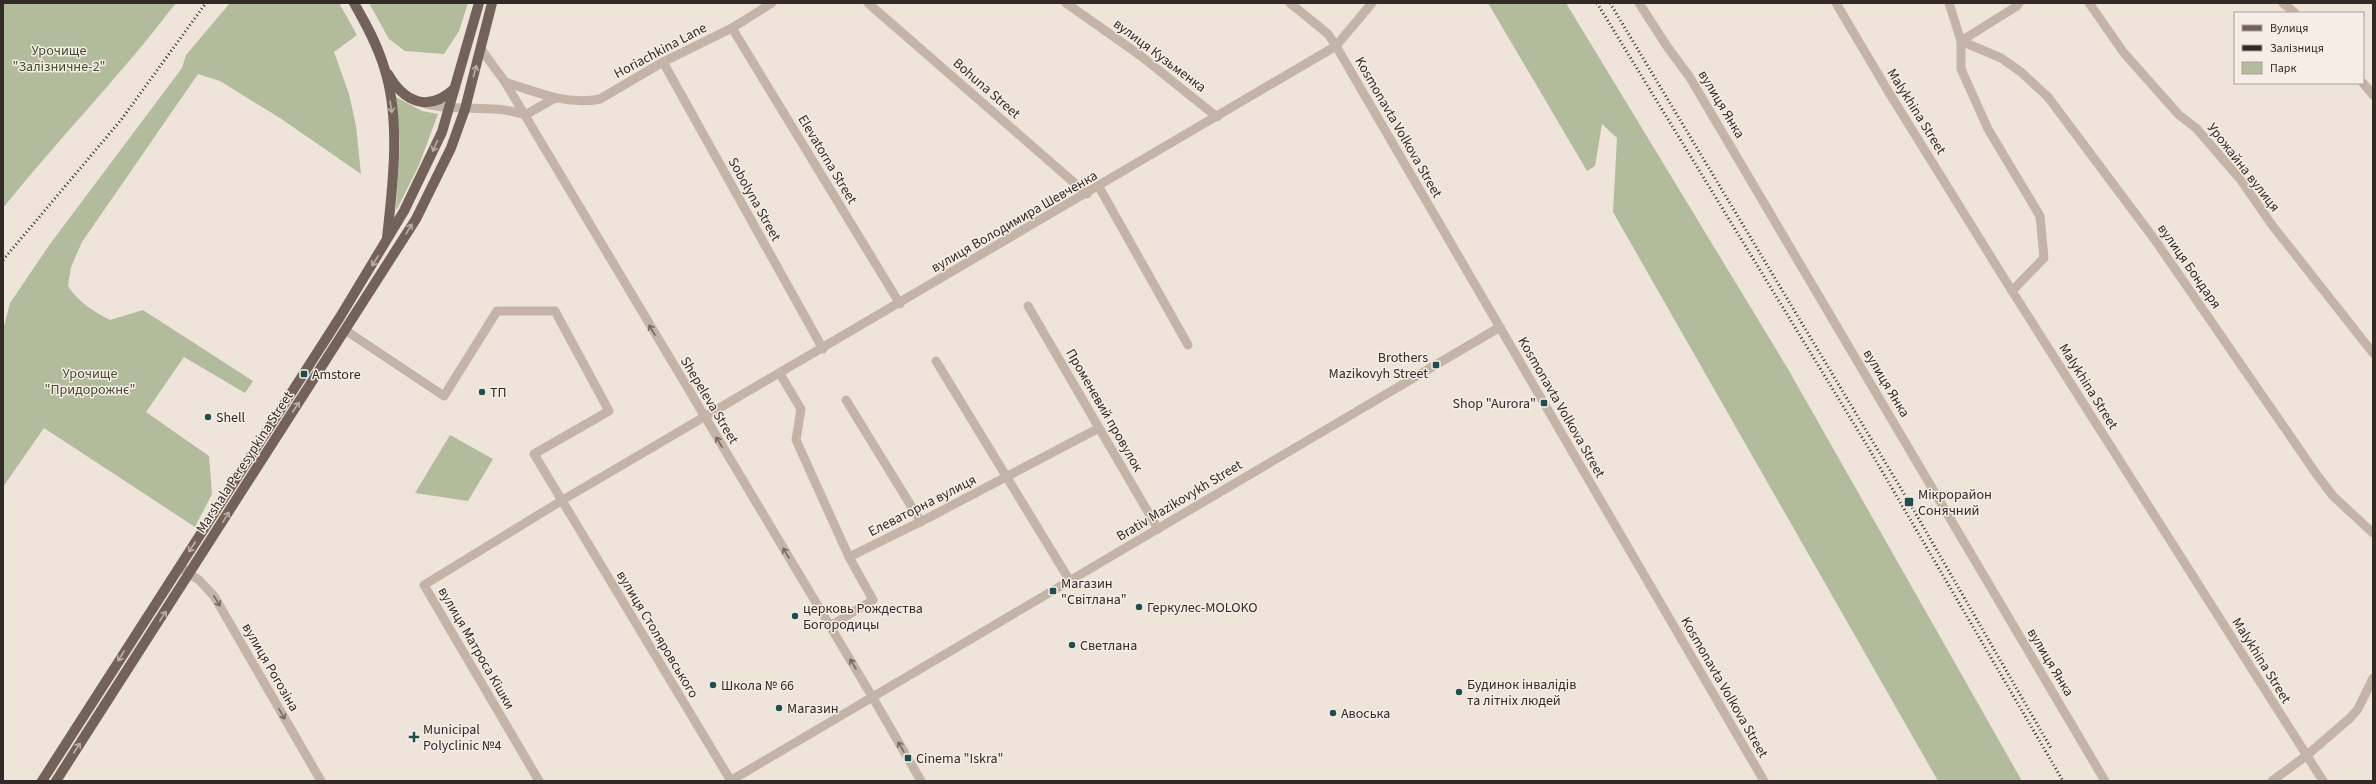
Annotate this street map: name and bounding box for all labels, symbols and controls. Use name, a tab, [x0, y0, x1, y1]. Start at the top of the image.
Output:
legend	[2234, 12, 2364, 84]
street label: вулиця Кузьменка	[1109, 14, 1210, 97]
street label: Horiachkina Lane	[611, 18, 710, 84]
text: Вулиця	[2270, 20, 2308, 37]
text: Залізниця	[2270, 40, 2324, 57]
park label: Урочище "Залізничне-2"	[12, 41, 106, 77]
street label: Kosmonavta Volkova Street	[1350, 53, 1447, 202]
street label: Bohuna Street	[948, 54, 1025, 124]
text: Парк	[2270, 60, 2296, 77]
one-way arrow	[472, 65, 479, 78]
street label: Malykhina Street	[1882, 65, 1951, 159]
street label: вулиця Янка	[1693, 67, 1749, 142]
one-way arrow	[387, 100, 395, 113]
street label: Elevatorna Street	[793, 111, 862, 208]
street label: Урожайна вулиця	[2202, 119, 2284, 216]
one-way arrow	[431, 139, 438, 151]
street label: Sobolyna Street	[723, 154, 786, 245]
street label: вулиця Володимира Шевченка	[928, 166, 1101, 278]
street label: вулиця Бондаря	[2152, 220, 2226, 313]
one-way arrow	[406, 223, 414, 235]
one-way arrow	[371, 255, 379, 266]
one-way arrow	[648, 324, 656, 336]
street label: Kosmonavta Volkova Street	[1513, 333, 1610, 482]
street label: Malykhina Street	[2054, 340, 2123, 434]
street label: Променевий провулок	[1061, 345, 1148, 476]
street label: вулиця Янка	[1858, 346, 1914, 421]
place label: Brothers Mazikovyh Street	[1329, 348, 1428, 384]
street label: Shepeleva Street	[675, 353, 743, 448]
marker: Brothers Mazikovyh Street	[1431, 360, 1441, 370]
park label: Урочище "Придорожнє"	[45, 364, 135, 400]
place label: Amstore	[312, 365, 361, 385]
marker: Amstore	[299, 369, 309, 379]
place label: ТП	[490, 383, 507, 403]
marker: ТП	[477, 387, 487, 397]
street label: Marshala Peresypkina Street	[191, 388, 298, 537]
place label: Shop "Aurora"	[1453, 394, 1536, 414]
marker: Shop "Aurora"	[1539, 398, 1549, 408]
one-way arrow	[292, 402, 300, 413]
place label: Shell	[216, 408, 246, 428]
marker: Shell	[203, 412, 213, 422]
one-way arrow	[715, 437, 723, 448]
street label: Brativ Mazikovykh Street	[1113, 455, 1246, 546]
street label: Елеваторна вулиця	[865, 470, 980, 542]
place label: Мікрорайон Сонячний	[1918, 485, 1992, 521]
marker: Мікрорайон Сонячний	[1903, 496, 1915, 508]
one-way arrow	[222, 511, 230, 523]
one-way arrow	[188, 541, 196, 553]
one-way arrow	[782, 548, 790, 559]
street label: вулиця Столяровського	[611, 567, 703, 702]
place label: Магазин "Світлана"	[1061, 574, 1127, 610]
street label: вулиця Матроса Кішки	[433, 584, 519, 713]
marker: Магазин "Світлана"	[1048, 586, 1058, 596]
one-way arrow	[213, 595, 221, 607]
place label: Геркулес-MOLOKO	[1147, 598, 1258, 618]
place label: церковь Рождества Богородицы	[803, 599, 923, 635]
marker: Геркулес-MOLOKO	[1134, 602, 1144, 612]
one-way arrow	[159, 611, 167, 622]
marker: церковь Рождества Богородицы	[790, 611, 800, 621]
street label: Kosmonavta Volkova Street	[1676, 613, 1773, 762]
street label: Malykhina Street	[2227, 614, 2296, 708]
street label: вулиця Рогозіна	[237, 620, 304, 715]
street label: вулиця Янка	[2022, 625, 2078, 700]
place label: Светлана	[1080, 636, 1137, 656]
marker: Светлана	[1067, 640, 1077, 650]
one-way arrow	[117, 650, 125, 662]
one-way arrow	[849, 658, 857, 670]
place label: Будинок інвалідів та літніх людей	[1467, 675, 1576, 711]
place label: Школа № 66	[721, 676, 794, 696]
marker: Школа № 66	[708, 680, 718, 690]
marker: Будинок інвалідів та літніх людей	[1454, 687, 1464, 697]
place label: Магазин	[787, 699, 839, 719]
marker: Магазин	[774, 703, 784, 713]
place label: Авоська	[1341, 704, 1390, 724]
one-way arrow	[279, 707, 287, 719]
marker: Авоська	[1328, 708, 1338, 718]
place label: Municipal Polyclinic №4	[423, 720, 501, 756]
marker: Municipal Polyclinic №4	[408, 731, 420, 743]
one-way arrow	[897, 741, 905, 753]
one-way arrow	[73, 743, 81, 754]
place label: Cinema "Iskra"	[916, 749, 1004, 769]
marker: Cinema "Iskra"	[903, 753, 913, 763]

